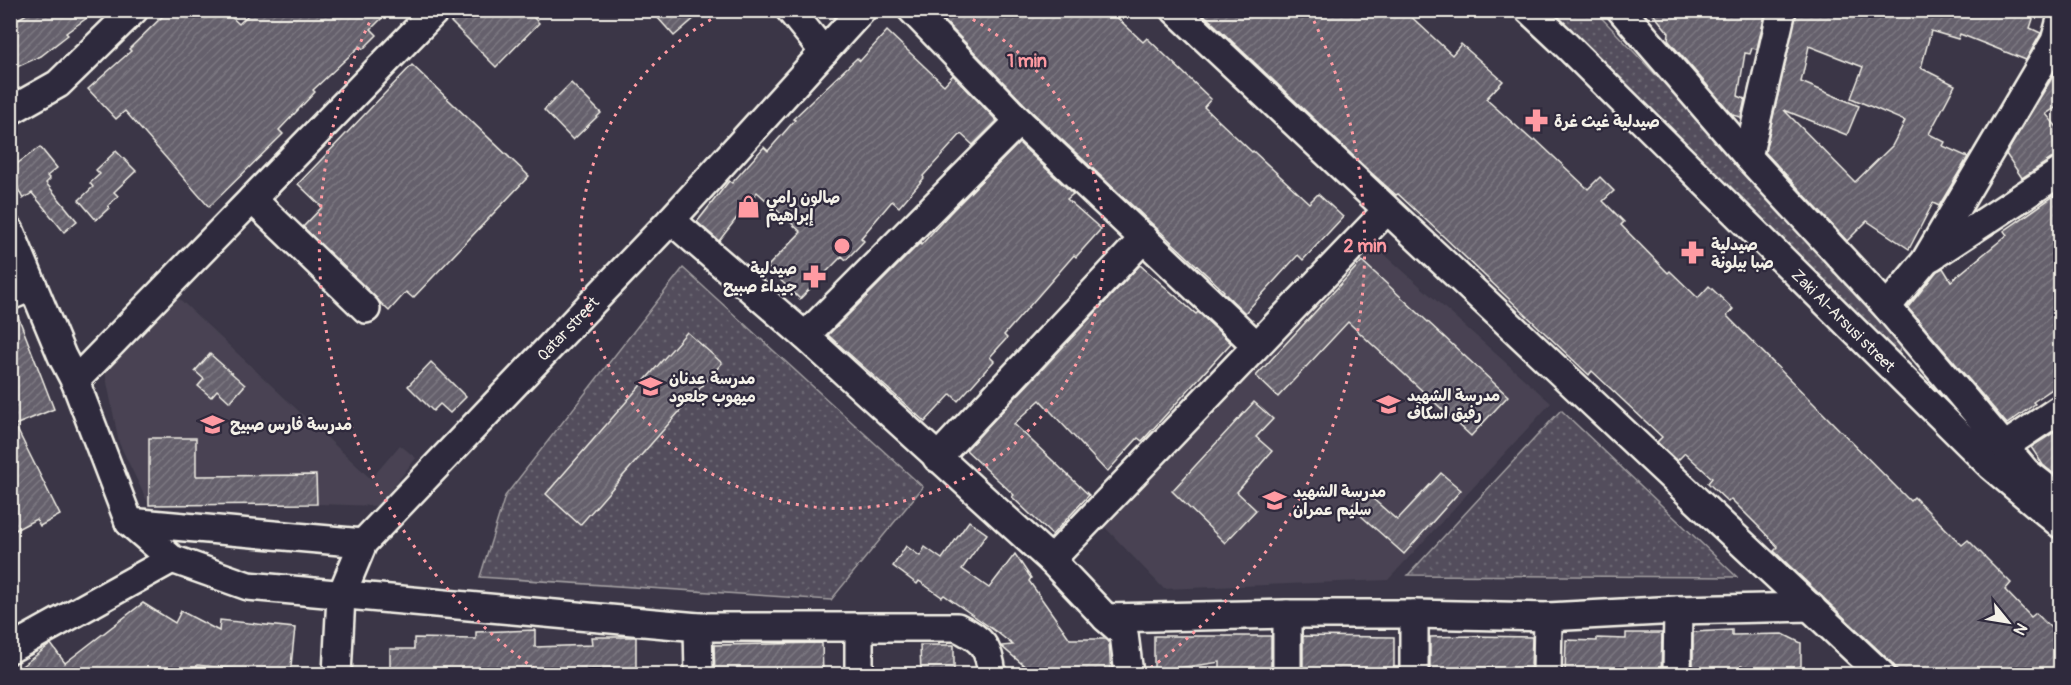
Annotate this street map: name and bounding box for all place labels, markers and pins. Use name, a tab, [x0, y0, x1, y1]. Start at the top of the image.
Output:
pharmacy icon: صيدلية غيث غرة	[1523, 108, 1549, 134]
place label: صيدلية غيث غرة	[1554, 112, 1660, 132]
place label: صالون رامي إبراهيم	[766, 188, 840, 228]
shop icon: صالون رامي إبراهيم	[735, 193, 761, 219]
place label: صيدلية صبا بيلونة	[1711, 235, 1774, 274]
centre of rings	[832, 236, 852, 256]
pharmacy icon: صيدلية صبا بيلونة	[1680, 240, 1706, 266]
place label: صيدلية جيداء صبيح	[723, 259, 797, 297]
pharmacy icon: صيدلية جيداء صبيح	[802, 264, 828, 290]
place label: مدرسة عدنان ميهوب جلعود	[669, 369, 756, 408]
school or university icon: مدرسة عدنان ميهوب جلعود	[638, 374, 664, 400]
place label: مدرسة الشهيد رفيق اسكاف	[1407, 386, 1500, 424]
school or university icon: مدرسة الشهيد رفيق اسكاف	[1376, 391, 1402, 417]
school or university icon: مدرسة فارس صبيح	[199, 411, 225, 437]
place label: مدرسة فارس صبيح	[230, 415, 352, 435]
place label: مدرسة الشهيد سليم عمران	[1293, 482, 1386, 522]
school or university icon: مدرسة الشهيد سليم عمران	[1262, 487, 1288, 513]

